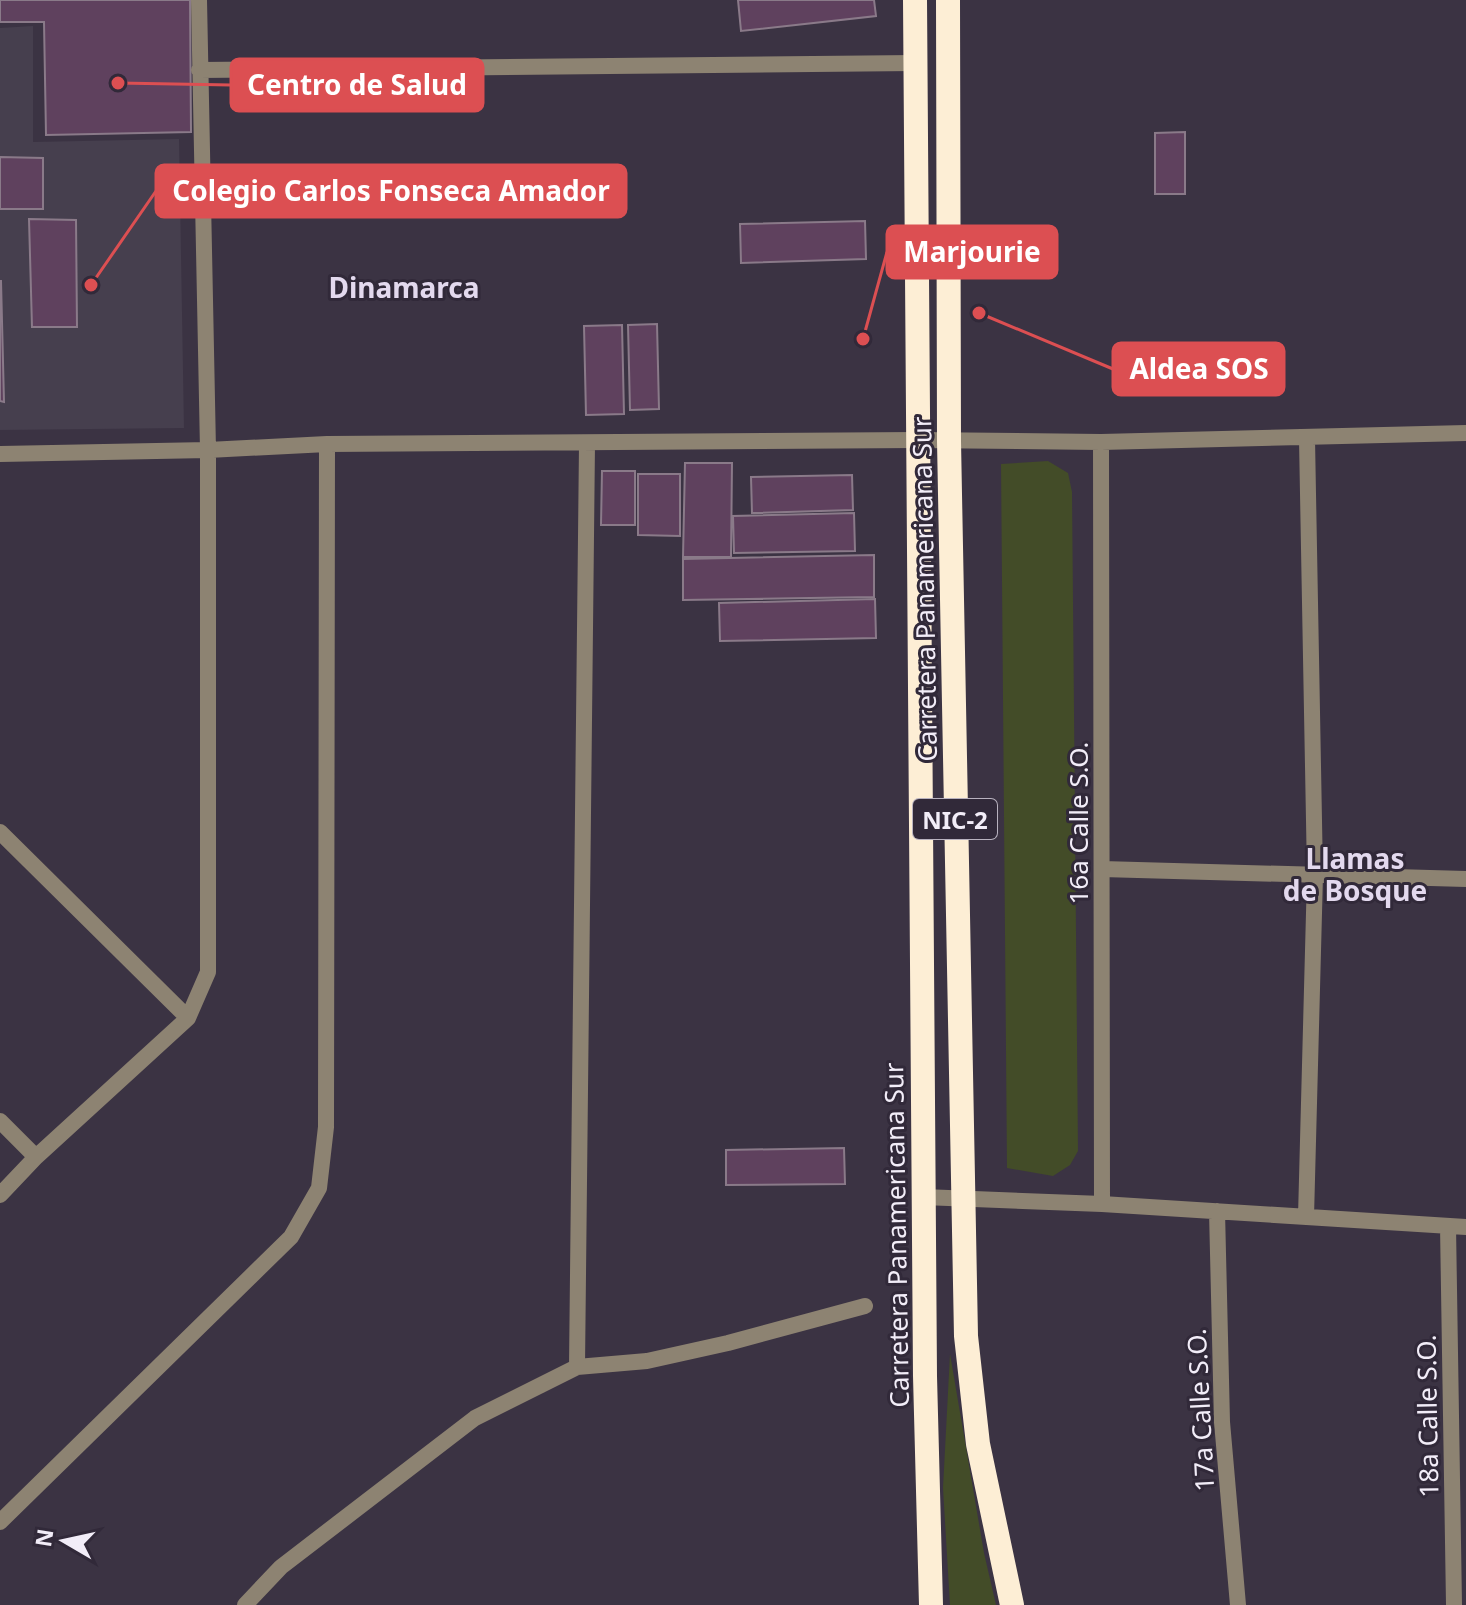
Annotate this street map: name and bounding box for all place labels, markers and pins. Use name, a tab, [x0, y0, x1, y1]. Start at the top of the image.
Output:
callout: Centro de Salud	[231, 59, 483, 111]
callout: Colegio Carlos Fonseca Amador	[156, 165, 626, 217]
callout: Marjourie	[887, 226, 1057, 278]
callout: Aldea SOS	[1113, 343, 1284, 395]

